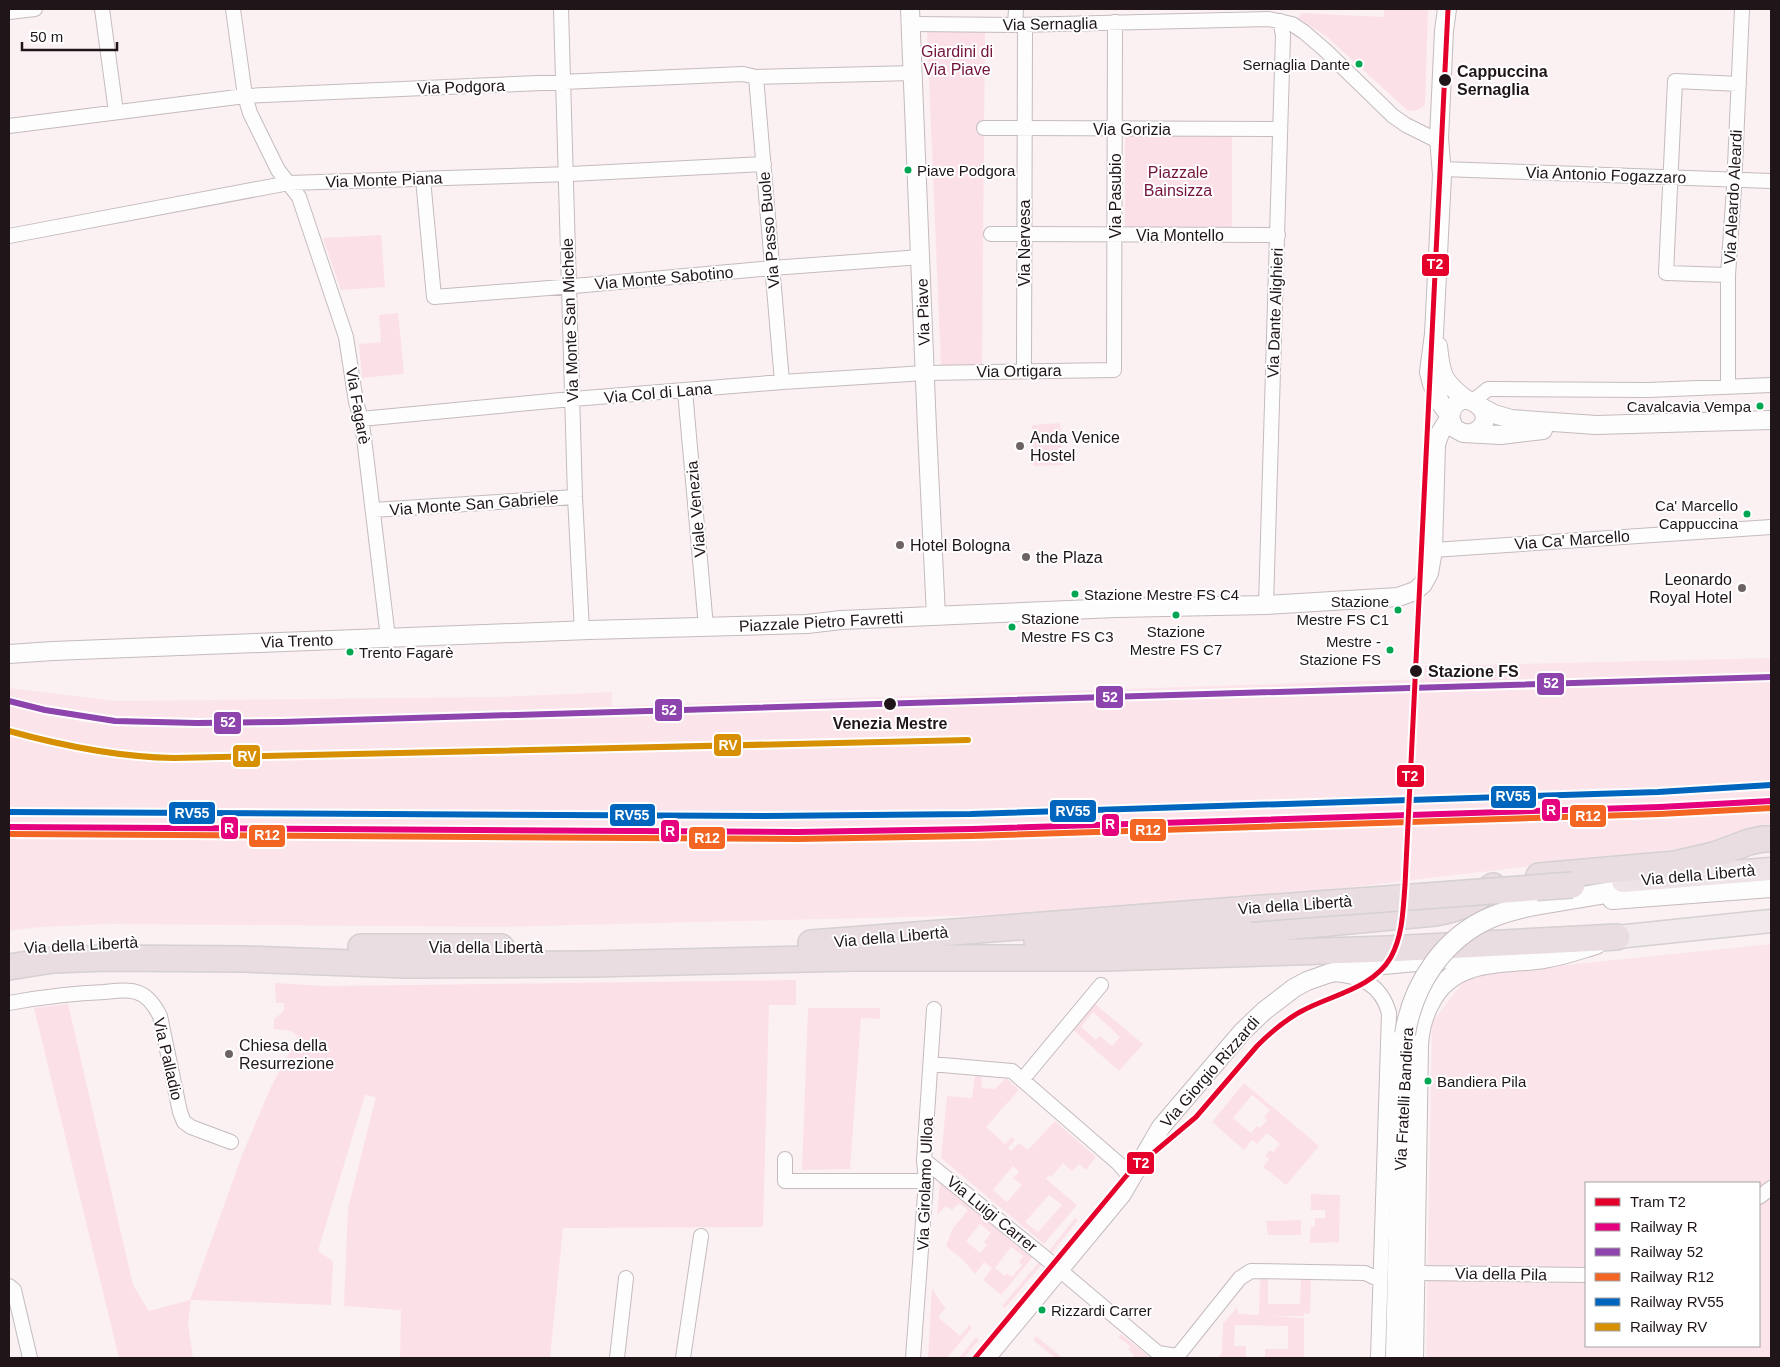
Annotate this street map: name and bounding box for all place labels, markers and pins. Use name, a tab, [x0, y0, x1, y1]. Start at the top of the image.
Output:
place label: Sernaglia Dante	[1242, 56, 1350, 73]
marker: Sernaglia Dante	[1354, 59, 1364, 69]
place label: Cappuccina Sernaglia	[1457, 63, 1548, 98]
marker: Cappuccina Sernaglia	[1437, 72, 1453, 88]
place label: Piave Podgora	[917, 162, 1016, 179]
marker: Piave Podgora	[903, 165, 913, 175]
place label: Cavalcavia Vempa	[1627, 398, 1752, 415]
marker: Cavalcavia Vempa	[1755, 401, 1765, 411]
place label: Anda Venice Hostel	[1030, 429, 1120, 464]
marker: Anda Venice Hostel	[1014, 440, 1026, 452]
place label: Ca' Marcello Cappuccina	[1655, 497, 1739, 532]
marker: Ca' Marcello Cappuccina	[1742, 509, 1752, 519]
place label: Hotel Bologna	[910, 537, 1011, 554]
marker: Hotel Bologna	[894, 539, 906, 551]
place label: the Plaza	[1036, 549, 1103, 566]
marker: the Plaza	[1020, 551, 1032, 563]
place label: Leonardo Royal Hotel	[1649, 571, 1732, 606]
marker: Leonardo Royal Hotel	[1736, 582, 1748, 594]
place label: Stazione Mestre FS C4	[1084, 586, 1239, 603]
marker: Stazione Mestre FS C4	[1070, 589, 1080, 599]
place label: Stazione Mestre FS C1	[1296, 593, 1389, 628]
marker: Stazione Mestre FS C1	[1393, 605, 1403, 615]
place label: Stazione Mestre FS C3	[1021, 610, 1114, 645]
marker: Stazione Mestre FS C7	[1171, 610, 1181, 620]
marker: Stazione Mestre FS C3	[1007, 622, 1017, 632]
place label: Stazione Mestre FS C7	[1130, 623, 1222, 658]
place label: Mestre - Stazione FS	[1299, 633, 1381, 668]
place label: Trento Fagarè	[359, 644, 454, 661]
marker: Mestre - Stazione FS	[1385, 645, 1395, 655]
marker: Trento Fagarè	[345, 647, 355, 657]
marker: Stazione FS	[1408, 663, 1424, 679]
place label: Stazione FS	[1428, 663, 1519, 680]
marker: Venezia Mestre	[882, 696, 898, 712]
place label: Venezia Mestre	[833, 715, 947, 732]
place label: Chiesa della Resurrezione	[239, 1037, 334, 1072]
marker: Chiesa della Resurrezione	[223, 1048, 235, 1060]
place label: Bandiera Pila	[1437, 1073, 1527, 1090]
marker: Bandiera Pila	[1423, 1076, 1433, 1086]
place label: Rizzardi Carrer	[1051, 1302, 1152, 1319]
marker: Rizzardi Carrer	[1037, 1305, 1047, 1315]

